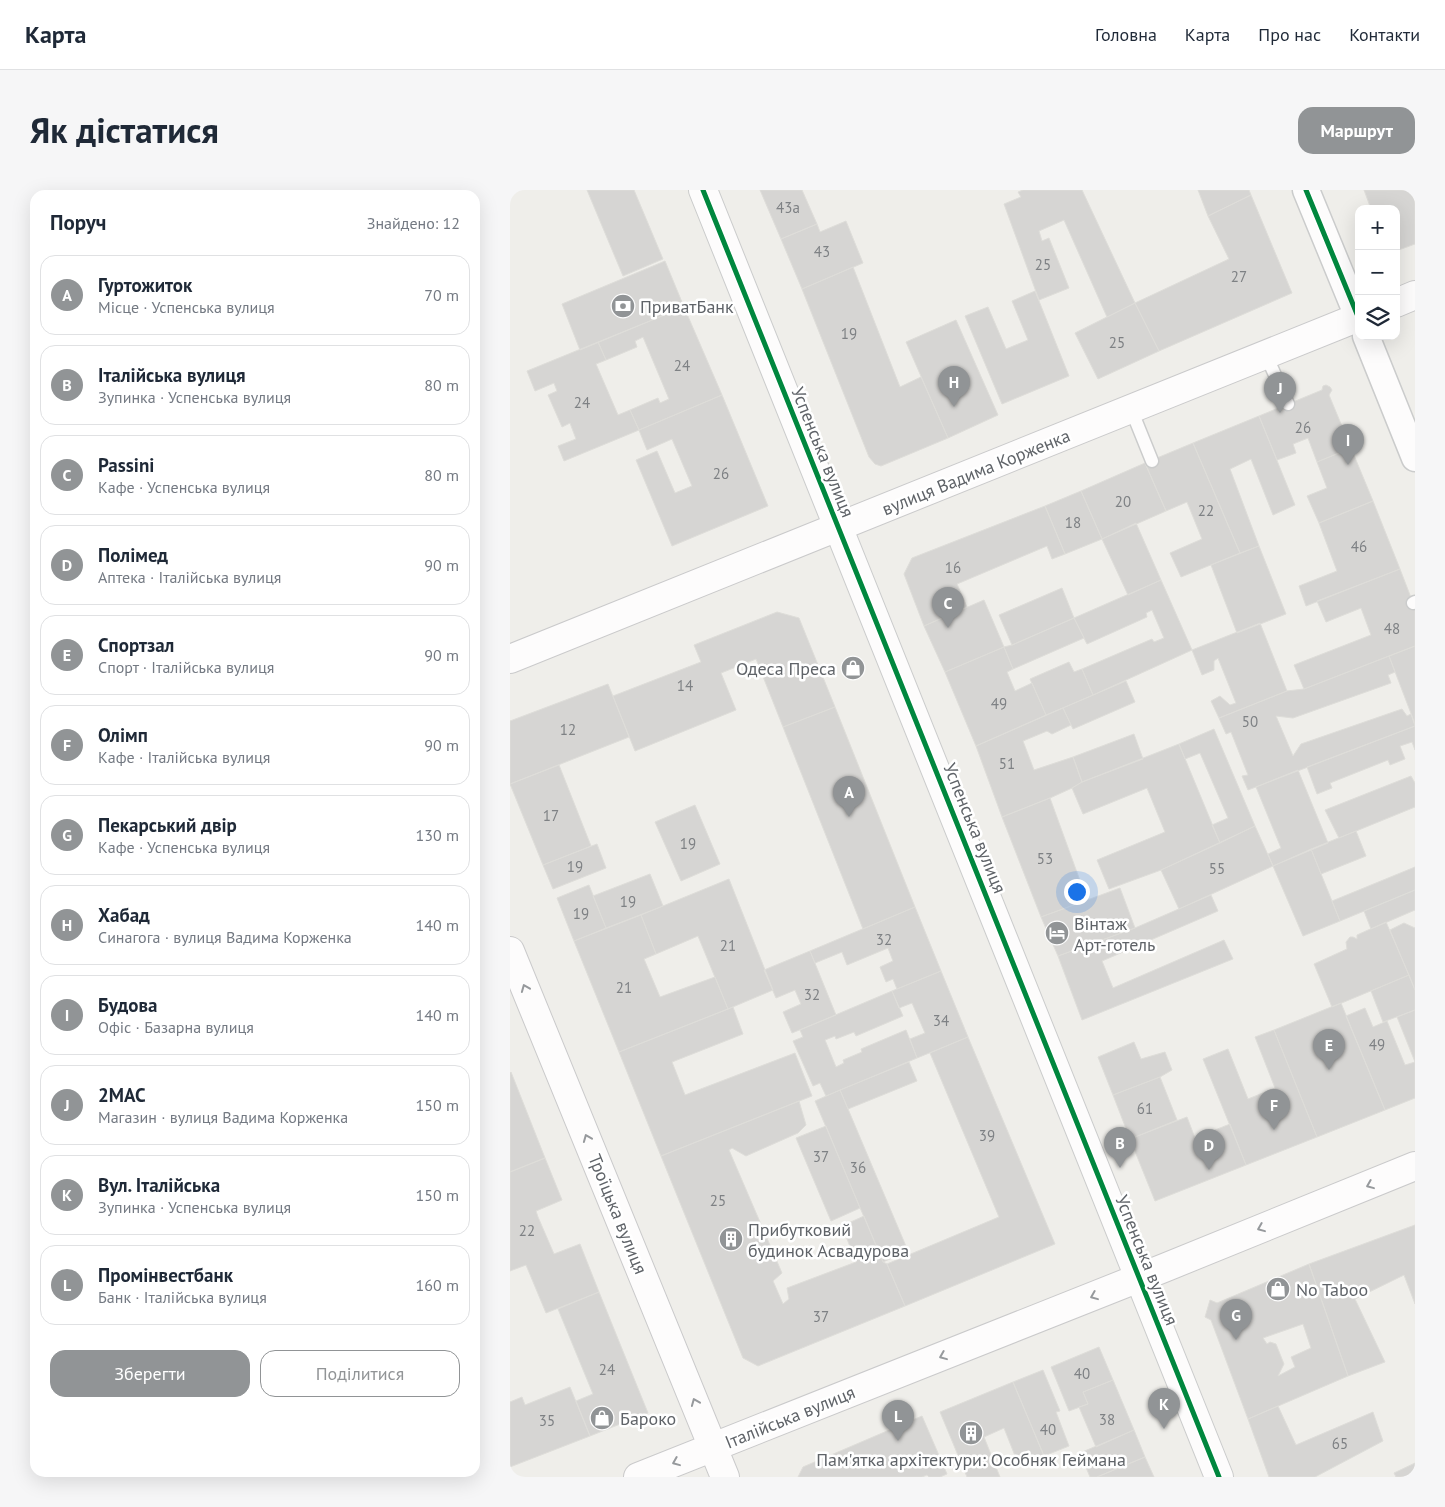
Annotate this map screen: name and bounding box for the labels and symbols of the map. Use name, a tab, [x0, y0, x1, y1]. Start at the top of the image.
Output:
house number: 43а	[776, 198, 800, 217]
house number: 43	[814, 242, 830, 261]
house number: 25	[1035, 255, 1051, 274]
house number: 27	[1231, 267, 1247, 286]
bank icon: ПриватБанк	[610, 293, 636, 319]
place label: ПриватБанк	[640, 295, 734, 318]
house number: 19	[841, 324, 857, 343]
house number: 25	[1109, 333, 1125, 352]
house number: 24	[674, 356, 690, 375]
pin: H	[938, 366, 970, 407]
pin: J	[1264, 372, 1296, 413]
street label: Успенська вулиця	[786, 383, 860, 521]
house number: 24	[574, 393, 590, 412]
house number: 26	[1295, 418, 1311, 437]
street label: вулиця Вадима Корженка	[879, 424, 1073, 520]
pin: I	[1332, 424, 1364, 465]
house number: 26	[713, 464, 729, 483]
house number: 20	[1115, 492, 1131, 511]
house number: 22	[1198, 501, 1214, 520]
house number: 18	[1065, 513, 1081, 532]
house number: 46	[1351, 537, 1367, 556]
house number: 16	[945, 558, 961, 577]
pin: C	[932, 587, 964, 628]
house number: 48	[1384, 619, 1400, 638]
shop icon: Одеса Преса	[840, 655, 866, 681]
place label: Одеса Преса	[736, 657, 836, 680]
house number: 14	[677, 676, 693, 695]
house number: 49	[991, 694, 1007, 713]
house number: 50	[1242, 712, 1258, 731]
house number: 12	[560, 720, 576, 739]
house number: 51	[999, 754, 1015, 773]
street label: Успенська вулиця	[938, 759, 1012, 897]
pin: A	[833, 776, 865, 817]
house number: 17	[543, 806, 559, 825]
house number: 19	[680, 834, 696, 853]
house number: 53	[1037, 849, 1053, 868]
house number: 19	[567, 857, 583, 876]
house number: 55	[1209, 859, 1225, 878]
your location	[1064, 879, 1090, 905]
house number: 19	[620, 892, 636, 911]
house number: 19	[573, 904, 589, 923]
place label: Вінтаж Арт-готель	[1074, 912, 1155, 956]
hotel icon: Вінтаж Арт-готель	[1044, 920, 1070, 946]
house number: 32	[876, 930, 892, 949]
house number: 21	[720, 936, 736, 955]
house number: 21	[616, 978, 632, 997]
one-way arrow	[521, 984, 531, 993]
house number: 32	[804, 985, 820, 1004]
house number: 34	[933, 1011, 949, 1030]
pin: E	[1313, 1029, 1345, 1070]
house number: 49	[1369, 1035, 1385, 1054]
pin: F	[1258, 1089, 1290, 1130]
house number: 61	[1137, 1099, 1153, 1118]
house number: 39	[979, 1126, 995, 1145]
pin: B	[1104, 1127, 1136, 1168]
pin: D	[1193, 1129, 1225, 1170]
one-way arrow	[582, 1134, 593, 1143]
house number: 37	[813, 1147, 829, 1166]
street label: Троїцька вулиця	[583, 1151, 653, 1277]
house number: 36	[850, 1158, 866, 1177]
one-way arrow	[1366, 1178, 1375, 1189]
house number: 25	[710, 1191, 726, 1210]
street label: Успенська вулиця	[1110, 1191, 1184, 1329]
place label: Прибутковий будинок Асвадурова	[748, 1218, 909, 1262]
house number: 22	[519, 1221, 535, 1240]
one-way arrow	[1258, 1223, 1266, 1233]
building icon: Прибутковий будинок Асвадурова	[718, 1226, 744, 1252]
shop icon: No Taboo	[1265, 1276, 1291, 1302]
place label: No Taboo	[1296, 1278, 1368, 1301]
one-way arrow	[1090, 1290, 1099, 1300]
pin: G	[1220, 1299, 1252, 1340]
house number: 37	[813, 1307, 829, 1326]
one-way arrow	[939, 1349, 948, 1360]
house number: 24	[599, 1360, 615, 1379]
house number: 40	[1074, 1364, 1090, 1383]
street label: Італійська вулиця	[722, 1380, 858, 1454]
pin: K	[1148, 1388, 1180, 1429]
one-way arrow	[691, 1398, 701, 1407]
pin: L	[882, 1400, 914, 1441]
shop icon: Бароко	[589, 1405, 615, 1431]
place label: Бароко	[620, 1407, 676, 1430]
house number: 38	[1099, 1410, 1115, 1429]
house number: 35	[539, 1411, 555, 1430]
building icon: Пам'ятка архітектури: Особняк Геймана	[958, 1420, 984, 1446]
house number: 40	[1040, 1420, 1056, 1439]
house number: 65	[1332, 1434, 1348, 1453]
place label: Пам'ятка архітектури: Особняк Геймана	[816, 1448, 1126, 1471]
one-way arrow	[672, 1456, 681, 1466]

